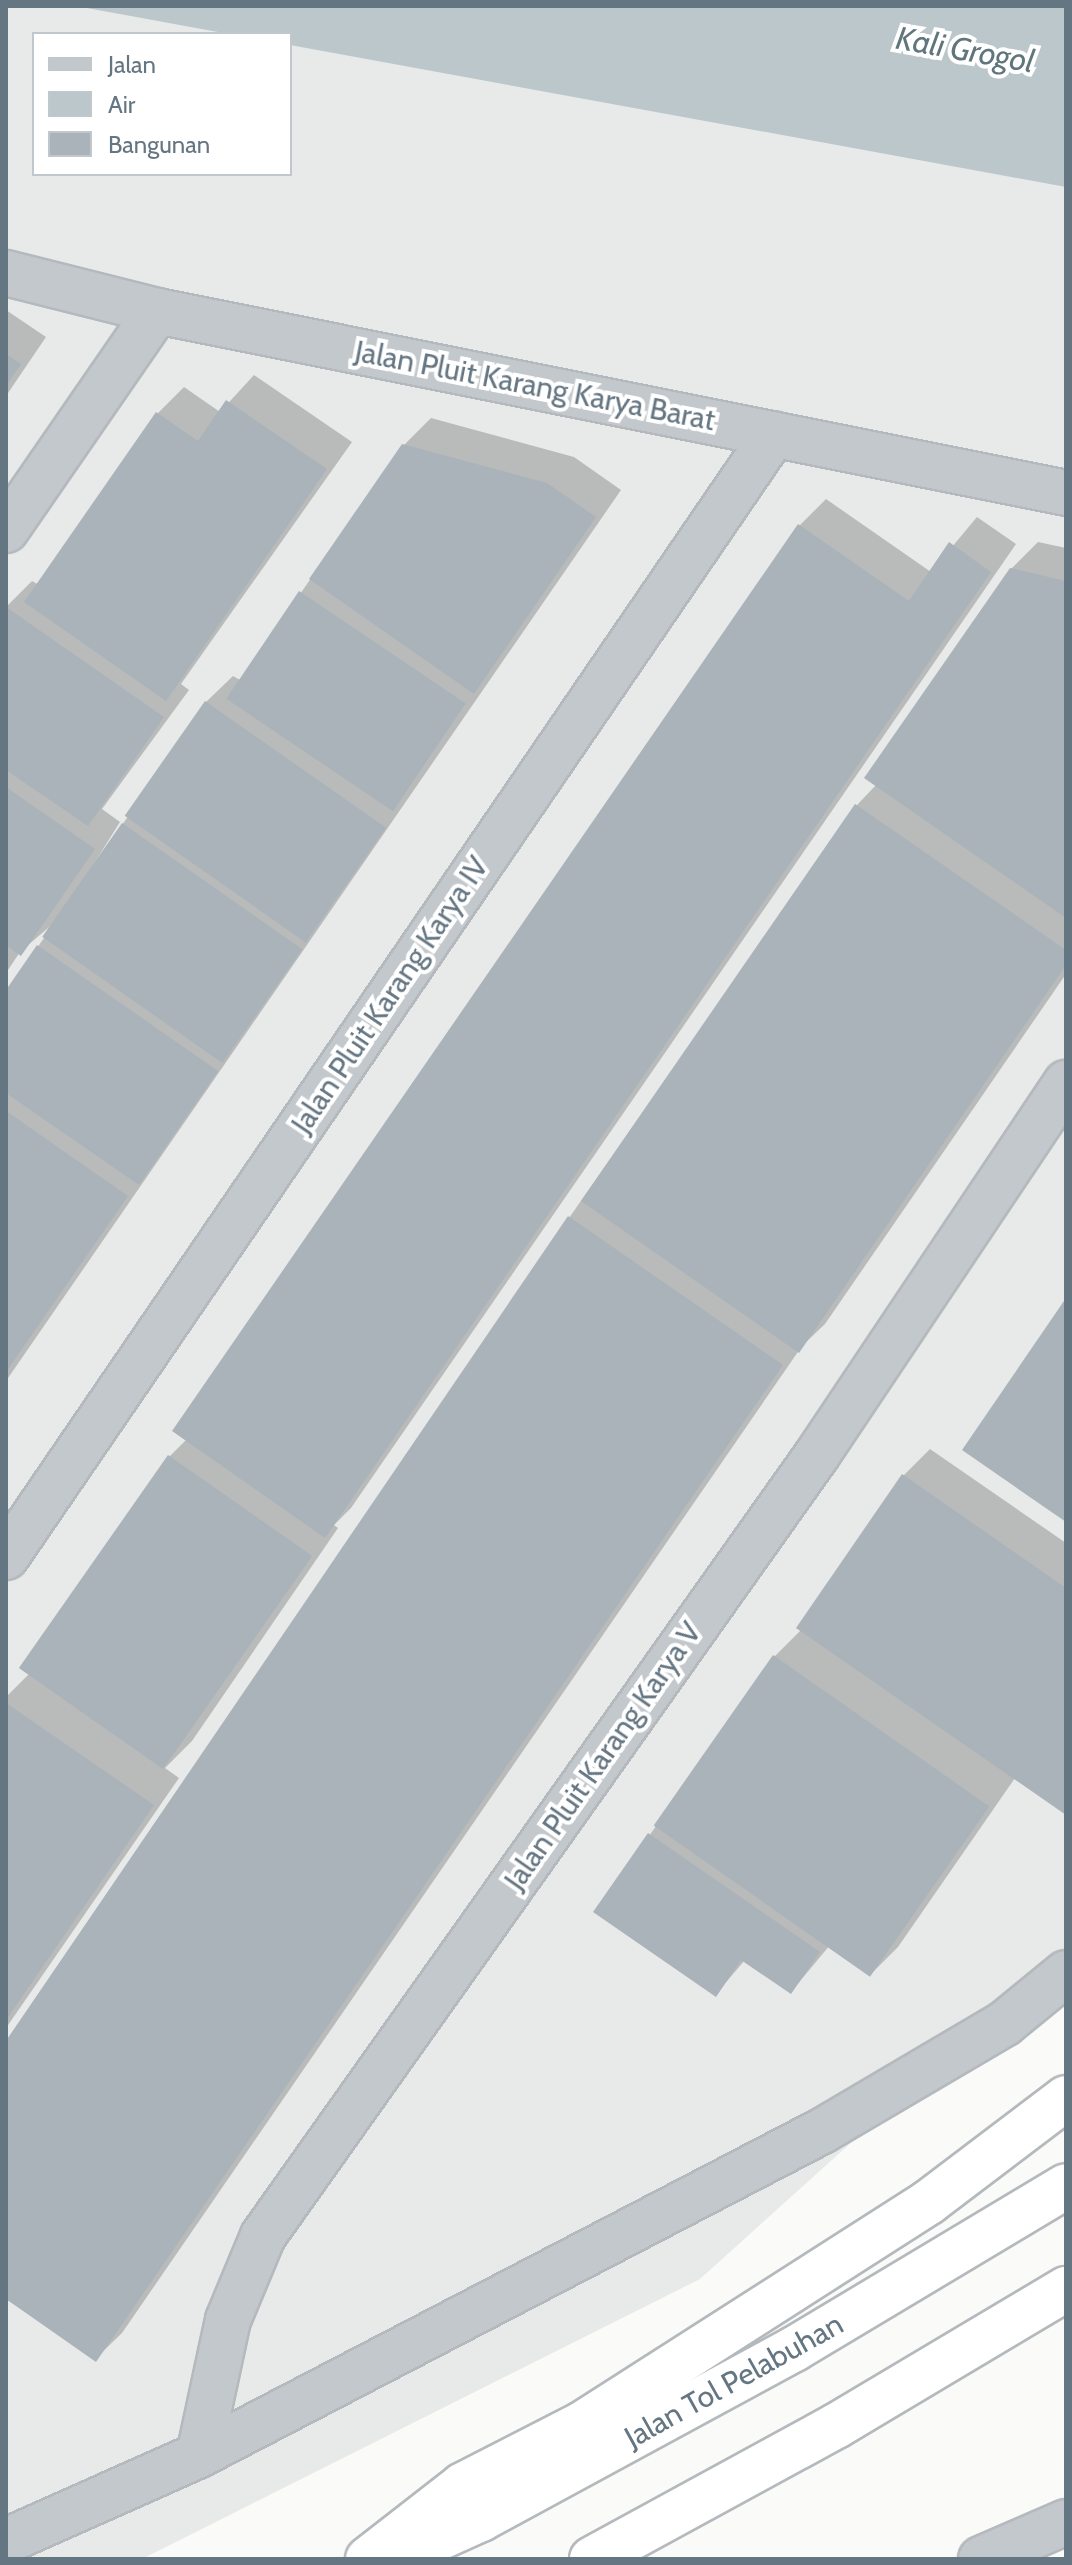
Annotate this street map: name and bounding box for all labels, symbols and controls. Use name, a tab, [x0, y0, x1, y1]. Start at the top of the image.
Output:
water label: Kali Grogol	[893, 19, 1037, 81]
legend	[32, 32, 292, 176]
text: Jalan	[108, 50, 156, 79]
text: Air	[108, 90, 135, 119]
text: Bangunan	[108, 130, 210, 159]
street label: Jalan Pluit Karang Karya Barat	[352, 333, 718, 439]
street label: Jalan Pluit Karang Karya IV	[284, 850, 496, 1140]
street label: Jalan Pluit Karang Karya V	[497, 1615, 709, 1897]
street label: Jalan Tol Pelabuhan	[619, 2306, 849, 2456]

